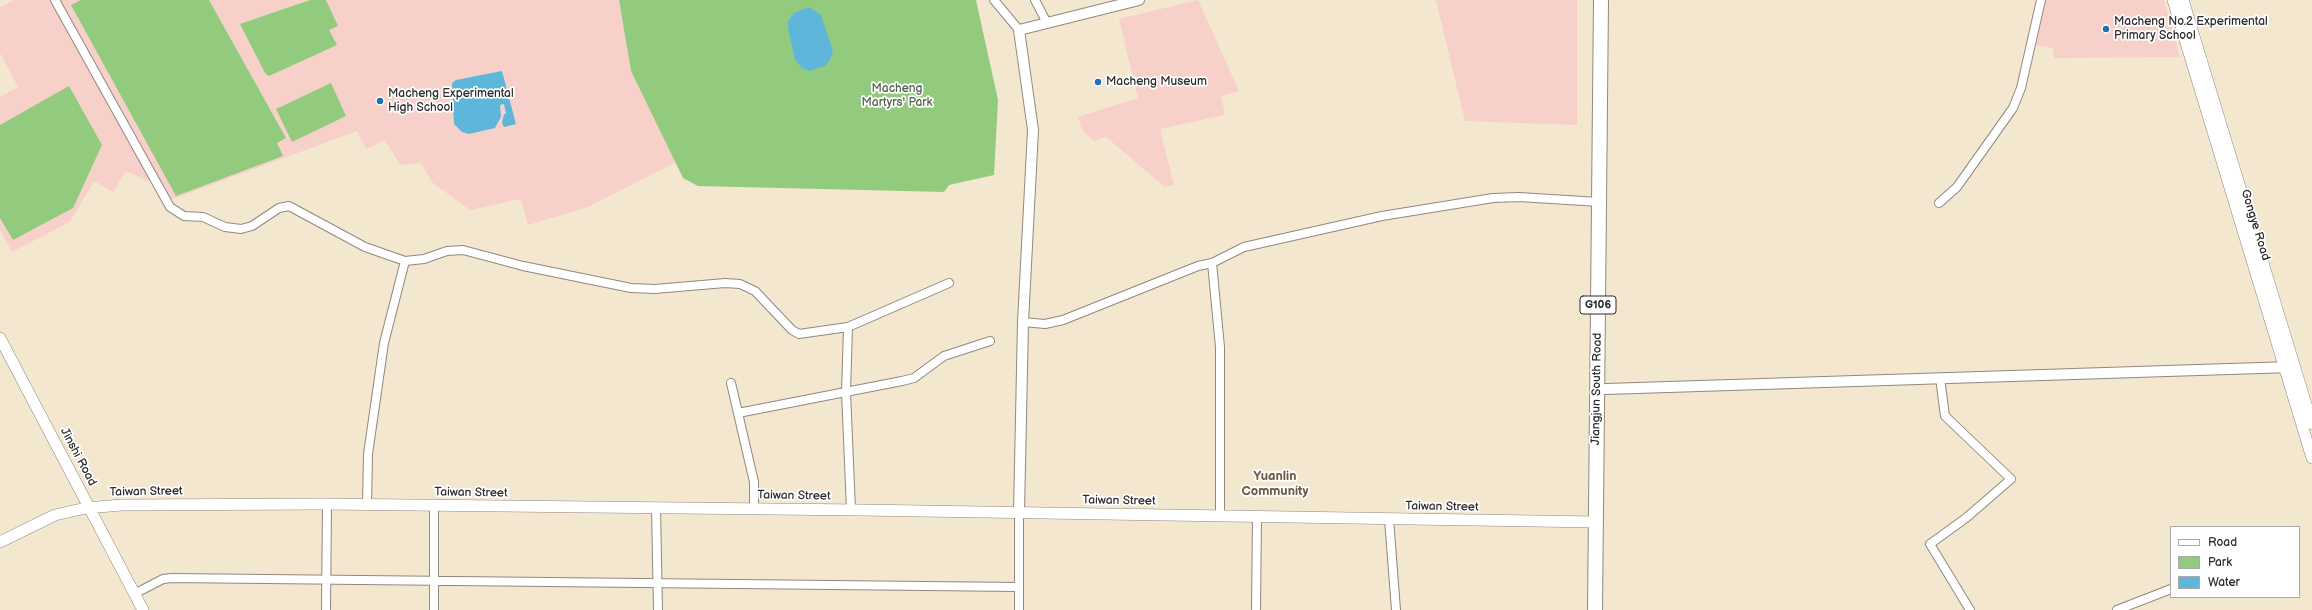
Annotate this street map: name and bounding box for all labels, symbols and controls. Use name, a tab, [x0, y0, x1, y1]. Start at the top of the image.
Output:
place label: Macheng No.2 Experimental Primary School	[2114, 15, 2268, 43]
marker: Macheng No.2 Experimental Primary School	[2101, 24, 2111, 34]
place label: Macheng Museum	[1106, 75, 1207, 89]
marker: Macheng Museum	[1093, 77, 1103, 87]
park label: Macheng Martyrs' Park	[862, 82, 932, 110]
place label: Macheng Experimental High School	[388, 87, 514, 115]
marker: Macheng Experimental High School	[375, 96, 385, 106]
street label: Gongye Road	[2237, 188, 2273, 262]
road number: G106	[1580, 296, 1616, 314]
street label: Jiangjun South Road	[1589, 333, 1605, 445]
street label: Jinshi Road	[57, 425, 99, 489]
district label: Yuanlin Community	[1242, 469, 1308, 500]
street label: Taiwan Street	[109, 484, 183, 500]
street label: Taiwan Street	[434, 485, 508, 501]
street label: Taiwan Street	[757, 488, 831, 504]
street label: Taiwan Street	[1082, 493, 1156, 509]
street label: Taiwan Street	[1405, 499, 1479, 515]
legend	[2170, 526, 2300, 598]
text: Road	[2208, 535, 2237, 550]
text: Park	[2208, 555, 2232, 570]
text: Water	[2208, 575, 2240, 590]

